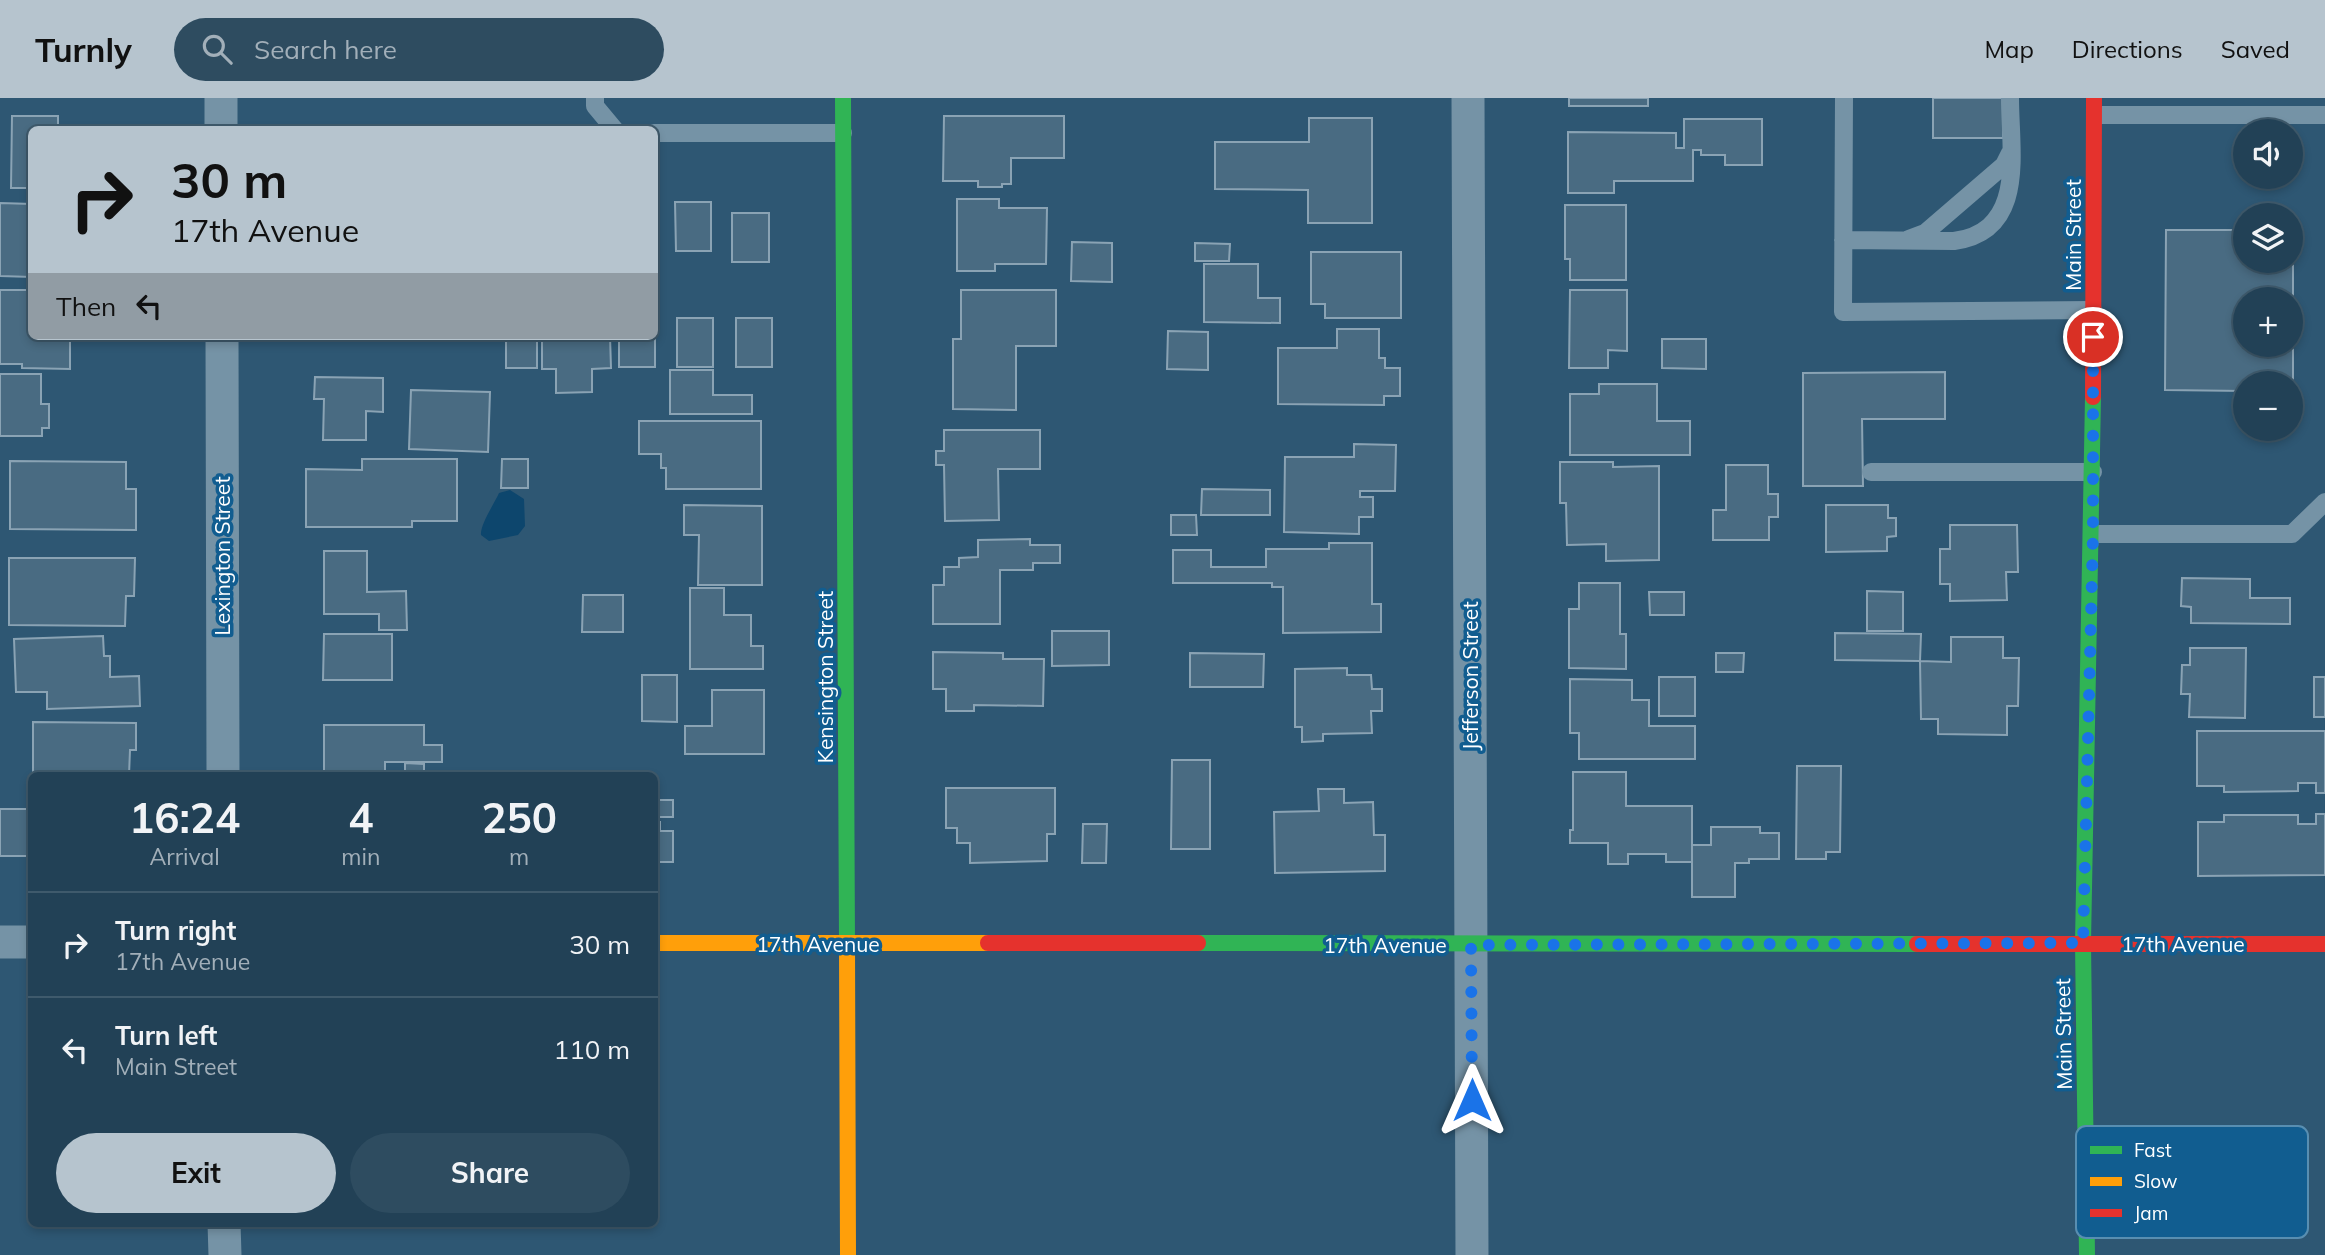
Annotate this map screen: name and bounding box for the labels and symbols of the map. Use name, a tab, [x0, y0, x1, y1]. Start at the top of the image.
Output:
street label: Main Street	[2060, 179, 2086, 291]
pin	[2063, 307, 2123, 367]
street label: Lexington Street	[209, 477, 235, 635]
street label: Kensington Street	[812, 591, 838, 763]
street label: Jefferson Street	[1457, 601, 1483, 751]
street label: 17th Avenue	[756, 931, 880, 957]
street label: 17th Avenue	[2121, 931, 2245, 957]
street label: 17th Avenue	[1323, 932, 1447, 958]
street label: Main Street	[2049, 978, 2077, 1090]
position arrow	[1435, 1063, 1509, 1137]
legend	[2076, 1126, 2308, 1238]
text: Fast	[2134, 1138, 2172, 1162]
text: Slow	[2134, 1169, 2178, 1193]
text: Jam	[2134, 1201, 2168, 1225]

